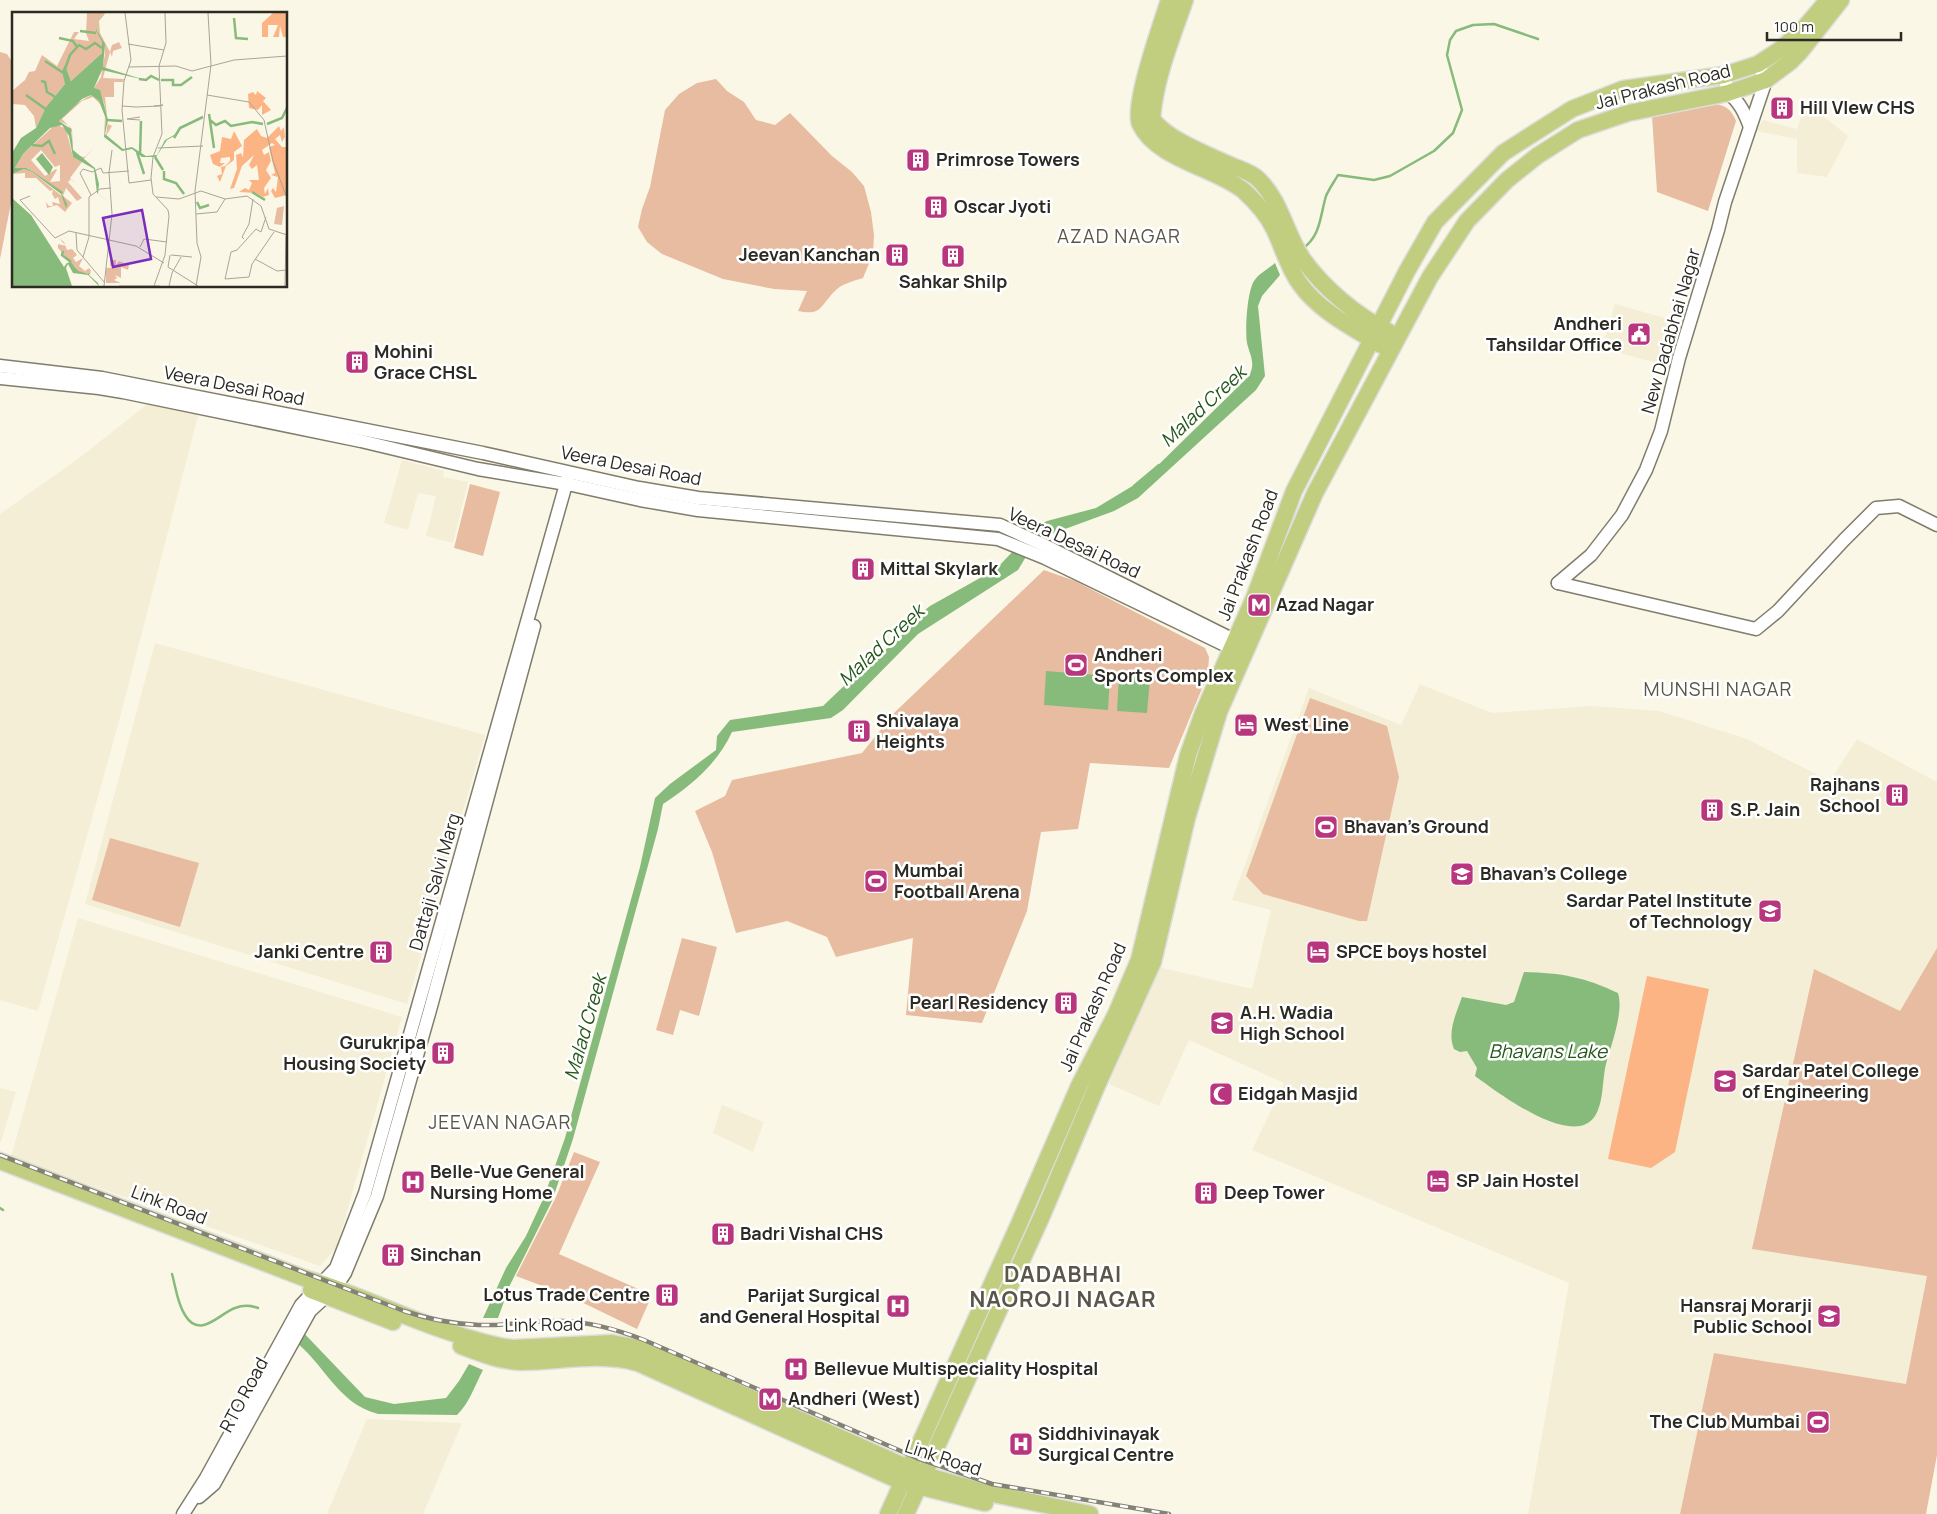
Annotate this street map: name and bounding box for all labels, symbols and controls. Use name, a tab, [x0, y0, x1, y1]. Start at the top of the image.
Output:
scale bar	[1767, 10, 1901, 42]
inset map	[12, 12, 288, 288]
text: 100 m	[1774, 16, 1814, 37]
street label: Jai Prakash Road	[1593, 58, 1733, 114]
building icon: Hill VIew CHS	[1769, 95, 1795, 121]
place label: Hill VIew CHS	[1800, 95, 1915, 119]
building icon: Primrose Towers	[905, 147, 931, 173]
place label: Primrose Towers	[936, 147, 1080, 171]
building icon: Oscar Jyoti	[923, 194, 949, 220]
place label: Oscar Jyoti	[954, 194, 1051, 218]
district label: AZAD NAGAR	[1057, 223, 1181, 249]
place label: Jeevan Kanchan	[739, 242, 880, 266]
building icon: Jeevan Kanchan	[884, 242, 910, 268]
building icon: Sahkar Shilp	[940, 243, 966, 269]
street label: New Dadabhai Nagar	[1635, 245, 1705, 416]
place label: Sahkar Shilp	[899, 269, 1007, 293]
place label: Andheri Tahsildar Office	[1486, 311, 1622, 356]
public building icon: Andheri Tahsildar Office	[1626, 321, 1652, 347]
place label: Mohini Grace CHSL	[374, 339, 477, 384]
building icon: Mohini Grace CHSL	[344, 349, 370, 375]
water label: Malad Creek	[1154, 358, 1253, 452]
street label: Veera Desai Road	[162, 360, 307, 410]
street label: Veera Desai Road	[559, 440, 704, 490]
street label: Jai Prakash Road	[1211, 486, 1283, 624]
street label: Veera Desai Road	[1005, 501, 1144, 583]
building icon: Mittal Skylark	[850, 556, 876, 582]
place label: Mittal Skylark	[880, 556, 999, 580]
metro station icon: Azad Nagar	[1246, 592, 1272, 618]
place label: Azad Nagar	[1276, 592, 1374, 616]
water label: Malad Creek	[832, 597, 931, 691]
place label: Andheri Sports Complex	[1094, 642, 1234, 687]
sports icon: Andheri Sports Complex	[1063, 652, 1089, 678]
district label: MUNSHI NAGAR	[1644, 676, 1792, 702]
place label: Shivalaya Heights	[876, 708, 959, 753]
hotel icon: West Line	[1233, 712, 1259, 738]
place label: West Line	[1264, 712, 1349, 736]
building icon: Shivalaya Heights	[846, 718, 872, 744]
place label: Rajhans School	[1810, 772, 1880, 817]
building icon: Rajhans School	[1884, 782, 1910, 808]
building icon: S.P. Jain	[1699, 797, 1725, 823]
place label: S.P. Jain	[1730, 797, 1800, 821]
street label: Dattaji Salvi Marg	[403, 810, 465, 953]
sports icon: Bhavan's Ground	[1313, 814, 1339, 840]
place label: Bhavan's Ground	[1344, 814, 1489, 838]
place label: Mumbai Football Arena	[894, 858, 1020, 903]
school or university icon: Bhavan's College	[1449, 861, 1475, 887]
place label: Bhavan's College	[1480, 861, 1627, 885]
sports icon: Mumbai Football Arena	[863, 868, 889, 894]
place label: Sardar Patel Institute of Technology	[1566, 888, 1752, 933]
school or university icon: Sardar Patel Institute of Technology	[1757, 898, 1783, 924]
street label: Jai Prakash Road	[1053, 938, 1131, 1075]
place label: Janki Centre	[254, 939, 364, 963]
building icon: Janki Centre	[368, 939, 394, 965]
hotel icon: SPCE boys hostel	[1305, 939, 1331, 965]
place label: SPCE boys hostel	[1336, 939, 1487, 963]
water label: Malad Creek	[558, 969, 613, 1083]
place label: Pearl Residency	[909, 990, 1048, 1014]
building icon: Pearl Residency	[1053, 990, 1079, 1016]
place label: A.H. Wadia High School	[1240, 1000, 1345, 1045]
school or university icon: A.H. Wadia High School	[1209, 1010, 1235, 1036]
place label: Gurukripa Housing Society	[283, 1030, 426, 1075]
water label: Bhavans Lake	[1489, 1038, 1609, 1064]
building icon: Gurukripa Housing Society	[430, 1040, 456, 1066]
place label: Sardar Patel College of Engineering	[1742, 1058, 1919, 1103]
school or university icon: Sardar Patel College of Engineering	[1712, 1068, 1738, 1094]
mosque icon: Eidgah Masjid	[1208, 1081, 1234, 1107]
place label: Eidgah Masjid	[1238, 1081, 1358, 1105]
district label: JEEVAN NAGAR	[428, 1109, 572, 1135]
place label: Belle-Vue General Nursing Home	[430, 1159, 585, 1204]
hotel icon: SP Jain Hostel	[1425, 1168, 1451, 1194]
place label: SP Jain Hostel	[1456, 1168, 1579, 1192]
hospital icon: Belle-Vue General Nursing Home	[400, 1169, 426, 1195]
street label: Link Road	[128, 1179, 211, 1229]
building icon: Deep Tower	[1193, 1180, 1219, 1206]
place label: Deep Tower	[1224, 1180, 1325, 1204]
building icon: Badri Vishal CHS	[710, 1221, 736, 1247]
place label: Badri Vishal CHS	[740, 1221, 883, 1245]
building icon: Sinchan	[380, 1242, 406, 1268]
place label: Sinchan	[410, 1242, 481, 1266]
district label: DADABHAI NAOROJI NAGAR	[969, 1259, 1157, 1314]
place label: Lotus Trade Centre	[483, 1282, 650, 1306]
building icon: Lotus Trade Centre	[654, 1282, 680, 1308]
place label: Parijat Surgical and General Hospital	[699, 1283, 880, 1328]
hospital icon: Parijat Surgical and General Hospital	[885, 1293, 911, 1319]
place label: Hansraj Morarji Public School	[1680, 1293, 1812, 1338]
school or university icon: Hansraj Morarji Public School	[1816, 1303, 1842, 1329]
street label: Link Road	[504, 1311, 584, 1337]
street label: RTO Road	[213, 1353, 273, 1436]
hospital icon: Bellevue Multispeciality Hospital	[783, 1356, 809, 1382]
place label: Bellevue Multispeciality Hospital	[814, 1356, 1098, 1380]
metro station icon: Andheri (West)	[757, 1386, 783, 1412]
place label: Andheri (West)	[788, 1386, 921, 1410]
place label: The Club Mumbai	[1650, 1409, 1800, 1433]
sports icon: The Club Mumbai	[1805, 1409, 1831, 1435]
place label: Siddhivinayak Surgical Centre	[1038, 1421, 1174, 1466]
hospital icon: Siddhivinayak Surgical Centre	[1008, 1431, 1034, 1457]
street label: Link Road	[902, 1433, 985, 1481]

